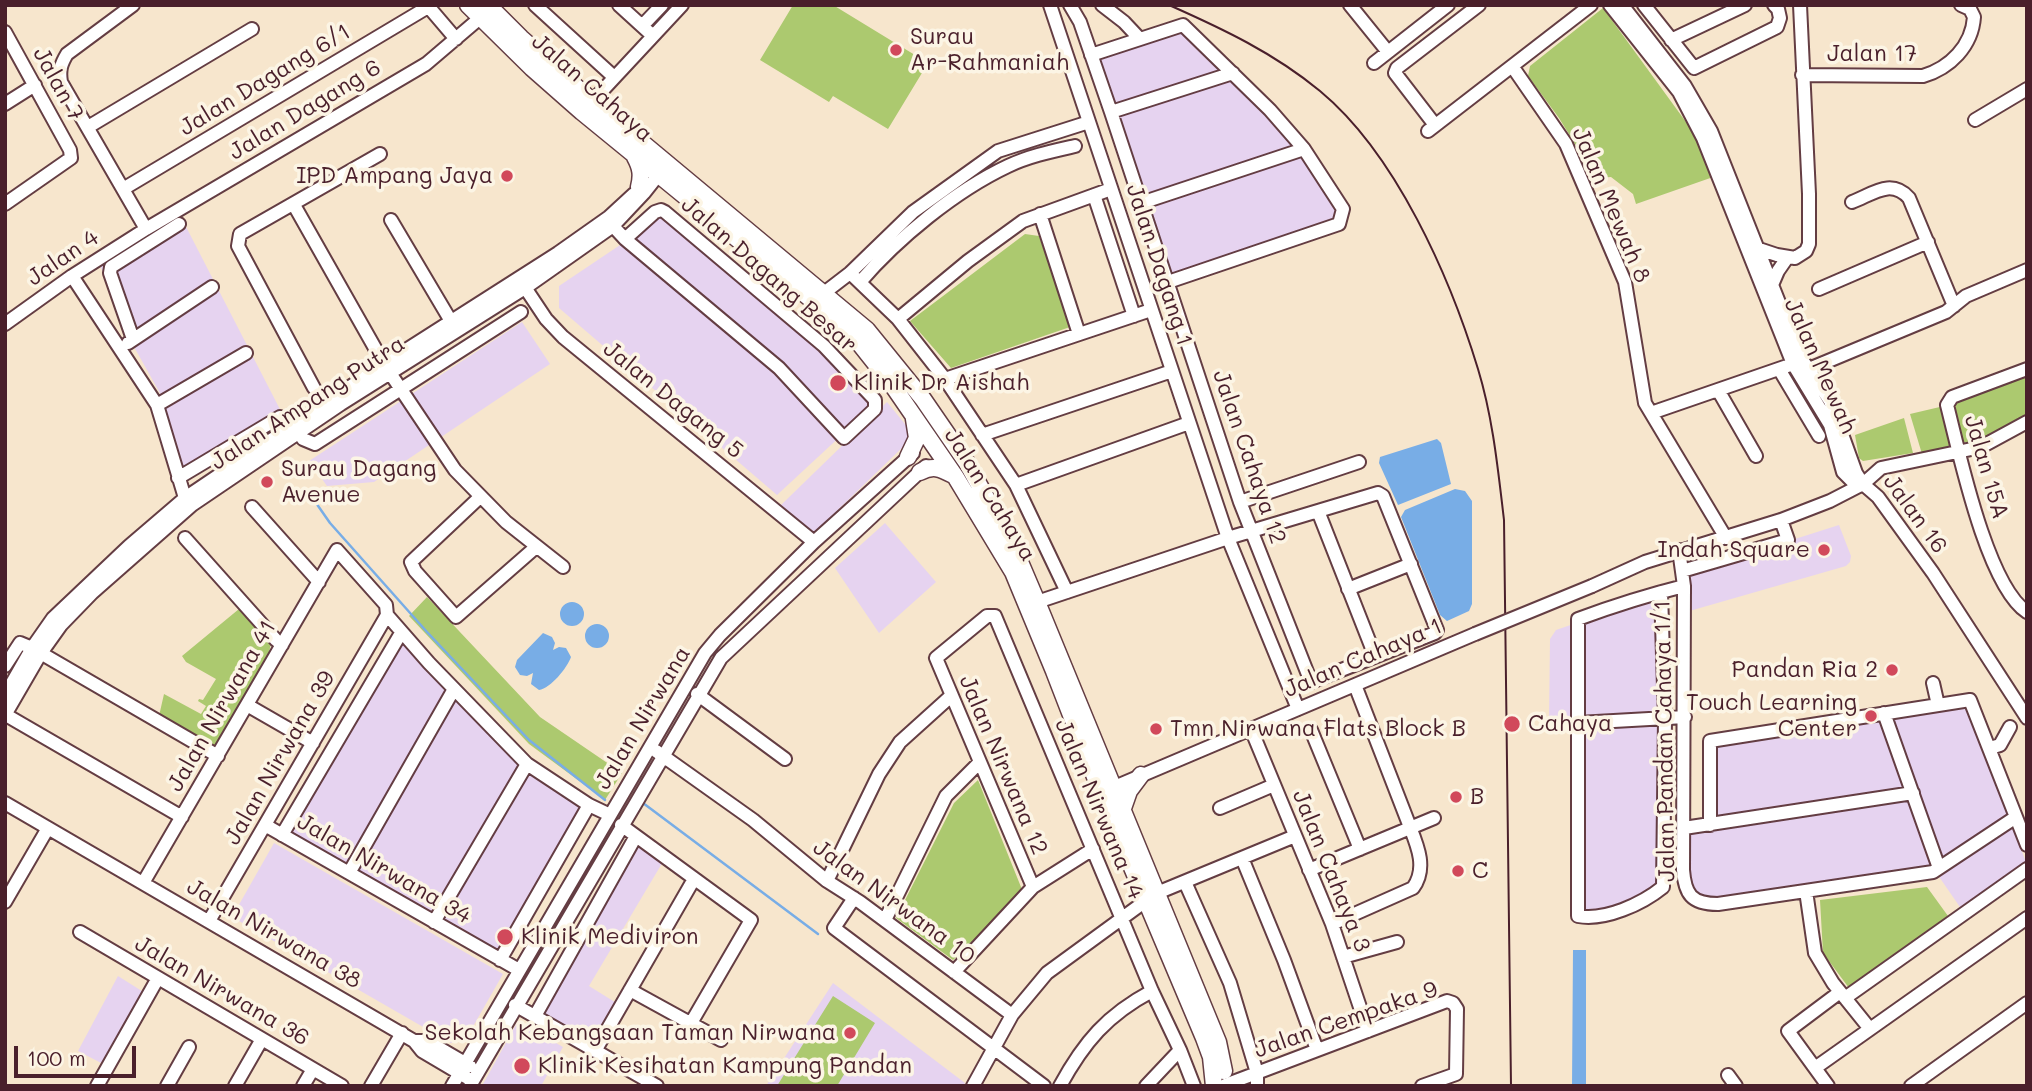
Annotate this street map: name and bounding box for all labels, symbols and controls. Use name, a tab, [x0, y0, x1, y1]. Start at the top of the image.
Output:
street label: Jalan Dagang 6/1	[174, 18, 356, 142]
place label: Surau Ar-Rahmaniah	[910, 23, 1069, 77]
street label: Jalan Cahaya	[526, 28, 658, 148]
street label: Jalan 17	[1827, 40, 1917, 68]
street label: Jalan 7	[27, 42, 89, 126]
marker: Surau Ar-Rahmaniah	[888, 42, 904, 58]
street label: Jalan Dagang 6	[224, 54, 386, 166]
street label: Jalan Mewah 8	[1566, 123, 1656, 287]
place label: IPD Ampang Jaya	[296, 162, 493, 190]
marker: IPD Ampang Jaya	[499, 168, 515, 184]
street label: Jalan Dagang 1	[1120, 181, 1198, 349]
street label: Jalan Dagang Besar	[675, 191, 863, 359]
street label: Jalan 4	[22, 224, 104, 292]
street label: Jalan Mewah	[1778, 294, 1862, 438]
street label: Jalan Ampang Putra	[206, 330, 410, 476]
street label: Jalan Dagang 5	[598, 335, 748, 465]
street label: Jalan Cahaya 12	[1206, 366, 1292, 548]
place label: Klinik Dr Aishah	[854, 369, 1029, 397]
marker: Klinik Dr Aishah	[828, 373, 848, 393]
street label: Jalan 15A	[1958, 412, 2014, 522]
street label: Jalan Cahaya	[938, 423, 1042, 567]
place label: Surau Dagang Avenue	[281, 455, 436, 509]
street label: Jalan 16	[1877, 469, 1953, 559]
marker: Surau Dagang Avenue	[259, 474, 275, 490]
place label: Indah Square	[1658, 536, 1810, 564]
marker: Indah Square	[1816, 542, 1832, 558]
street label: Jalan Pandan Cahaya 1/1	[1649, 600, 1681, 882]
street label: Jalan Cahaya 1	[1280, 612, 1446, 704]
street label: Jalan Nirwana 41	[162, 615, 282, 797]
street label: Jalan Nirwana	[589, 641, 697, 795]
place label: Pandan Ria 2	[1732, 656, 1878, 684]
marker: Pandan Ria 2	[1884, 662, 1900, 678]
street label: Jalan Nirwana 39	[219, 666, 341, 850]
street label: Jalan Nirwana 12	[953, 671, 1053, 859]
place label: Touch Learning Center	[1686, 689, 1857, 743]
marker: Touch Learning Center	[1863, 708, 1879, 724]
place label: Cahaya	[1528, 710, 1612, 738]
marker: Cahaya	[1502, 714, 1522, 734]
street label: Jalan Nirwana 14	[1049, 715, 1149, 903]
place label: Tmn Nirwana Flats Block B	[1170, 715, 1466, 743]
marker: Tmn Nirwana Flats Block B	[1148, 721, 1164, 737]
place label: B	[1470, 783, 1484, 811]
street label: Jalan Cahaya 3	[1286, 786, 1376, 956]
marker: B	[1448, 789, 1464, 805]
street label: Jalan Nirwana 34	[292, 808, 476, 930]
street label: Jalan Nirwana 10	[807, 834, 981, 970]
place label: C	[1472, 857, 1488, 885]
marker: C	[1450, 863, 1466, 879]
street label: Jalan Nirwana 38	[182, 873, 366, 995]
place label: Klinik Mediviron	[521, 923, 698, 951]
marker: Klinik Mediviron	[495, 927, 515, 947]
street label: Jalan Nirwana 36	[130, 930, 314, 1052]
street label: Jalan Cempaka 9	[1251, 976, 1441, 1064]
place label: Sekolah Kebangsaan Taman Nirwana	[425, 1019, 836, 1047]
marker: Sekolah Kebangsaan Taman Nirwana	[842, 1025, 858, 1041]
scale bar	[18, 1032, 140, 1076]
text: 100 m	[27, 1044, 86, 1071]
place label: Klinik Kesihatan Kampung Pandan	[538, 1052, 912, 1080]
marker: Klinik Kesihatan Kampung Pandan	[512, 1056, 532, 1076]

